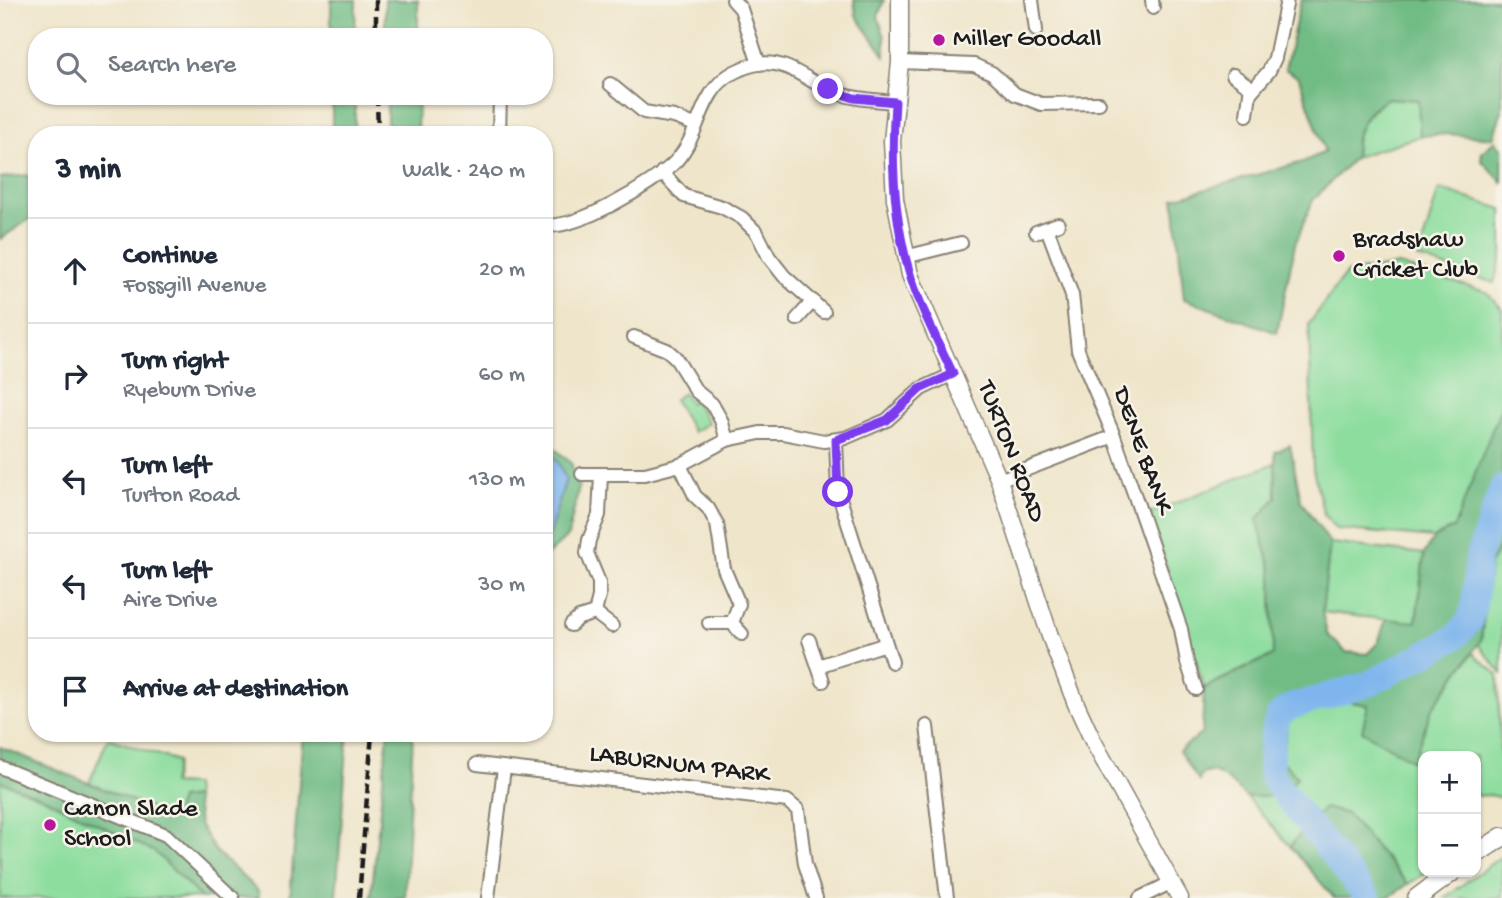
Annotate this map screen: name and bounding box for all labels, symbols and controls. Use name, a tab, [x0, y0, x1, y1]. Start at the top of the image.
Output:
place label: Miller Goodall	[953, 25, 1101, 56]
search box	[28, 28, 553, 105]
marker: Miller Goodall	[931, 32, 947, 48]
icon: search	[52, 48, 90, 86]
text: Search here	[108, 51, 236, 82]
route end	[812, 73, 843, 104]
text: 3 min	[56, 154, 121, 189]
text: Walk · 240 m	[402, 158, 525, 185]
place label: Bradshaw Cricket Club	[1352, 226, 1479, 287]
text: Continue	[123, 242, 217, 273]
marker: Bradshaw Cricket Club	[1331, 248, 1347, 264]
icon: ahead	[56, 252, 94, 290]
text: 20 m	[479, 257, 525, 284]
text: Fossgill Avenue	[123, 273, 266, 300]
text: Turn right	[123, 347, 227, 378]
icon: right	[56, 357, 94, 395]
text: 60 m	[479, 362, 525, 389]
street label: TURTON ROAD	[968, 375, 1051, 527]
text: Ryeburn Drive	[123, 378, 256, 405]
street label: DENE BANK	[1103, 382, 1179, 521]
text: Turn left	[123, 452, 211, 483]
icon: left	[56, 462, 94, 500]
text: 130 m	[469, 467, 525, 494]
route start	[822, 476, 853, 507]
text: Turton Road	[123, 483, 239, 510]
text: Turn left	[123, 557, 211, 588]
icon: left	[56, 567, 94, 605]
text: 30 m	[478, 572, 525, 599]
text: Aire Drive	[123, 588, 217, 615]
icon: arrive	[56, 672, 94, 710]
text: Arrive at destination	[123, 675, 348, 706]
street label: LABURNUM PARK	[587, 740, 773, 793]
map controls	[1418, 751, 1481, 877]
button: +	[1418, 751, 1481, 814]
place label: Canon Slade School	[64, 795, 198, 856]
button: −	[1418, 814, 1481, 877]
marker: Canon Slade School	[42, 817, 58, 833]

